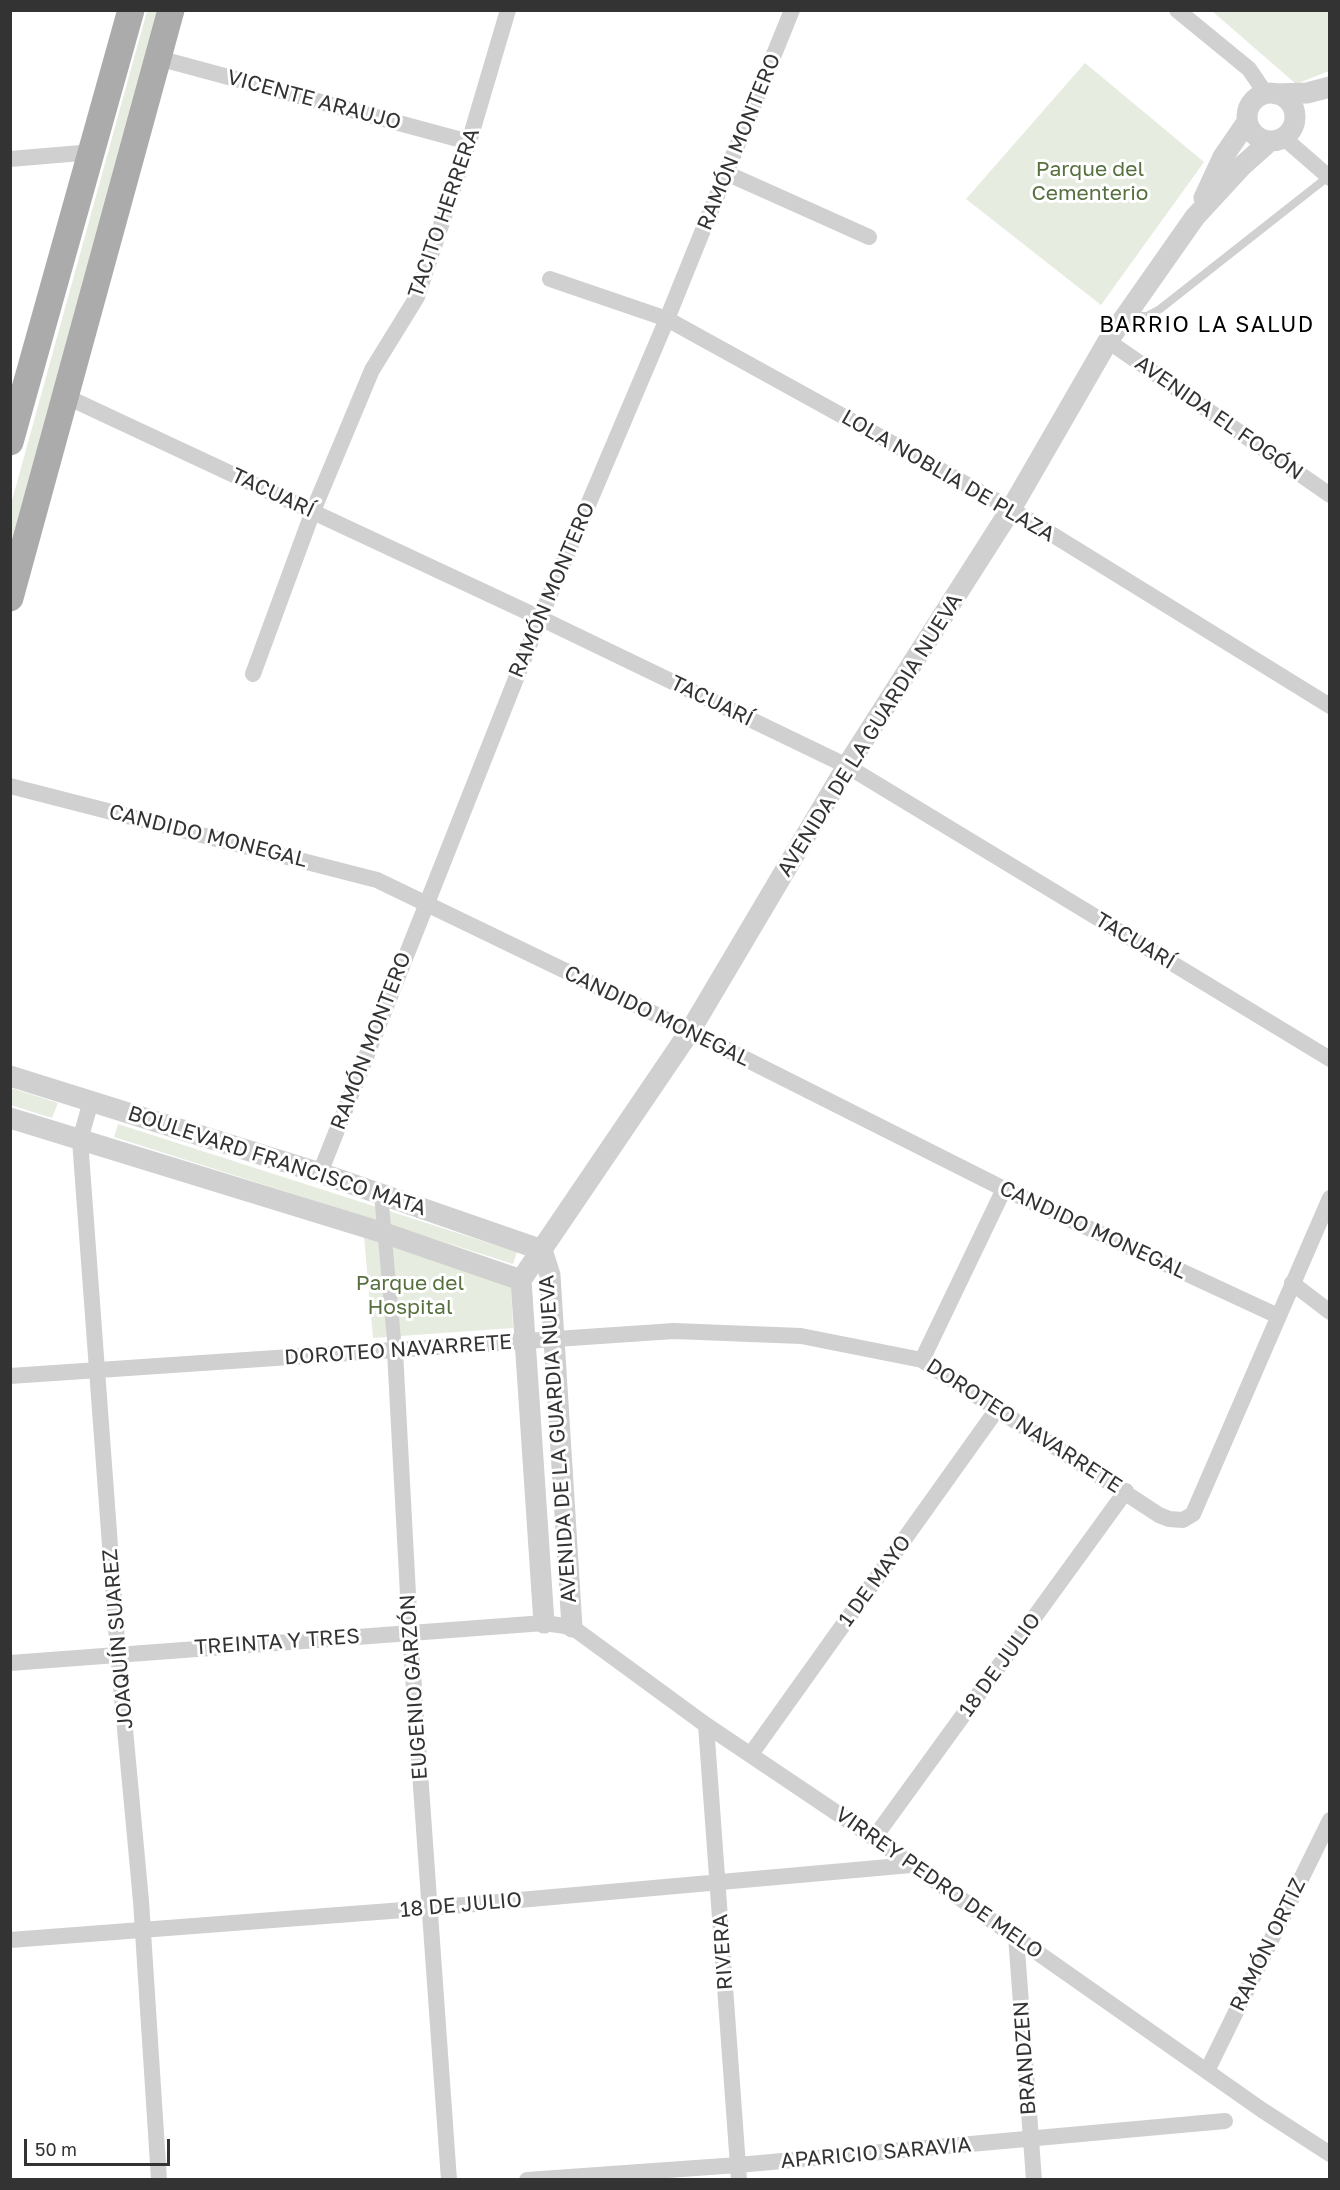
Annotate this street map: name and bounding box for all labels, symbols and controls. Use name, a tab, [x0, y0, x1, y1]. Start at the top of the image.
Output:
street label: RAMÓN MONTERO	[692, 50, 786, 234]
street label: VICENTE ARAUJO	[224, 65, 404, 135]
street label: TACITO HERRERA	[403, 125, 485, 301]
park label: Parque del Cementerio	[1032, 156, 1148, 206]
district label: BARRIO LA SALUD	[1099, 312, 1315, 338]
street label: AVENIDA EL FOGÓN	[1130, 350, 1308, 486]
street label: LOLA NOBLIA DE PLAZA	[837, 405, 1059, 547]
street label: TACUARÍ	[227, 463, 319, 523]
street label: RAMÓN MONTERO	[504, 498, 600, 682]
street label: AVENIDA DE LA GUARDIA NUEVA	[772, 589, 968, 881]
street label: TACUARÍ	[667, 670, 757, 732]
street label: CANDIDO MONEGAL	[106, 799, 310, 873]
street label: TACUARÍ	[1090, 907, 1180, 975]
street label: RAMÓN MONTERO	[325, 949, 417, 1133]
street label: CANDIDO MONEGAL	[560, 960, 754, 1072]
street label: BOULEVARD FRANCISCO MATA	[125, 1101, 429, 1221]
street label: CANDIDO MONEGAL	[996, 1176, 1190, 1284]
park label: Parque del Hospital	[356, 1270, 464, 1320]
street label: AVENIDA DE LA GUARDIA NUEVA	[534, 1274, 582, 1604]
street label: DOROTEO NAVARRETE	[283, 1329, 513, 1371]
street label: DOROTEO NAVARRETE	[922, 1353, 1126, 1499]
street label: 1 DE MAYO	[833, 1530, 917, 1632]
street label: JOAQUÍN SUAREZ	[98, 1548, 138, 1730]
street label: EUGENIO GARZÓN	[395, 1593, 433, 1781]
street label: 18 DE JULIO	[954, 1608, 1046, 1722]
street label: TREINTA Y TRES	[194, 1624, 360, 1660]
street label: VIRREY PEDRO DE MELO	[830, 1802, 1048, 1964]
street label: RAMÓN ORTIZ	[1225, 1874, 1311, 2016]
street label: 18 DE JULIO	[399, 1887, 523, 1923]
street label: RIVERA	[708, 1913, 738, 1991]
street label: BRANDZEN	[1008, 2000, 1042, 2116]
scale bar	[27, 2127, 172, 2165]
street label: APARICIO SARAVIA	[780, 2132, 972, 2174]
text: 50 m	[35, 2138, 77, 2160]

